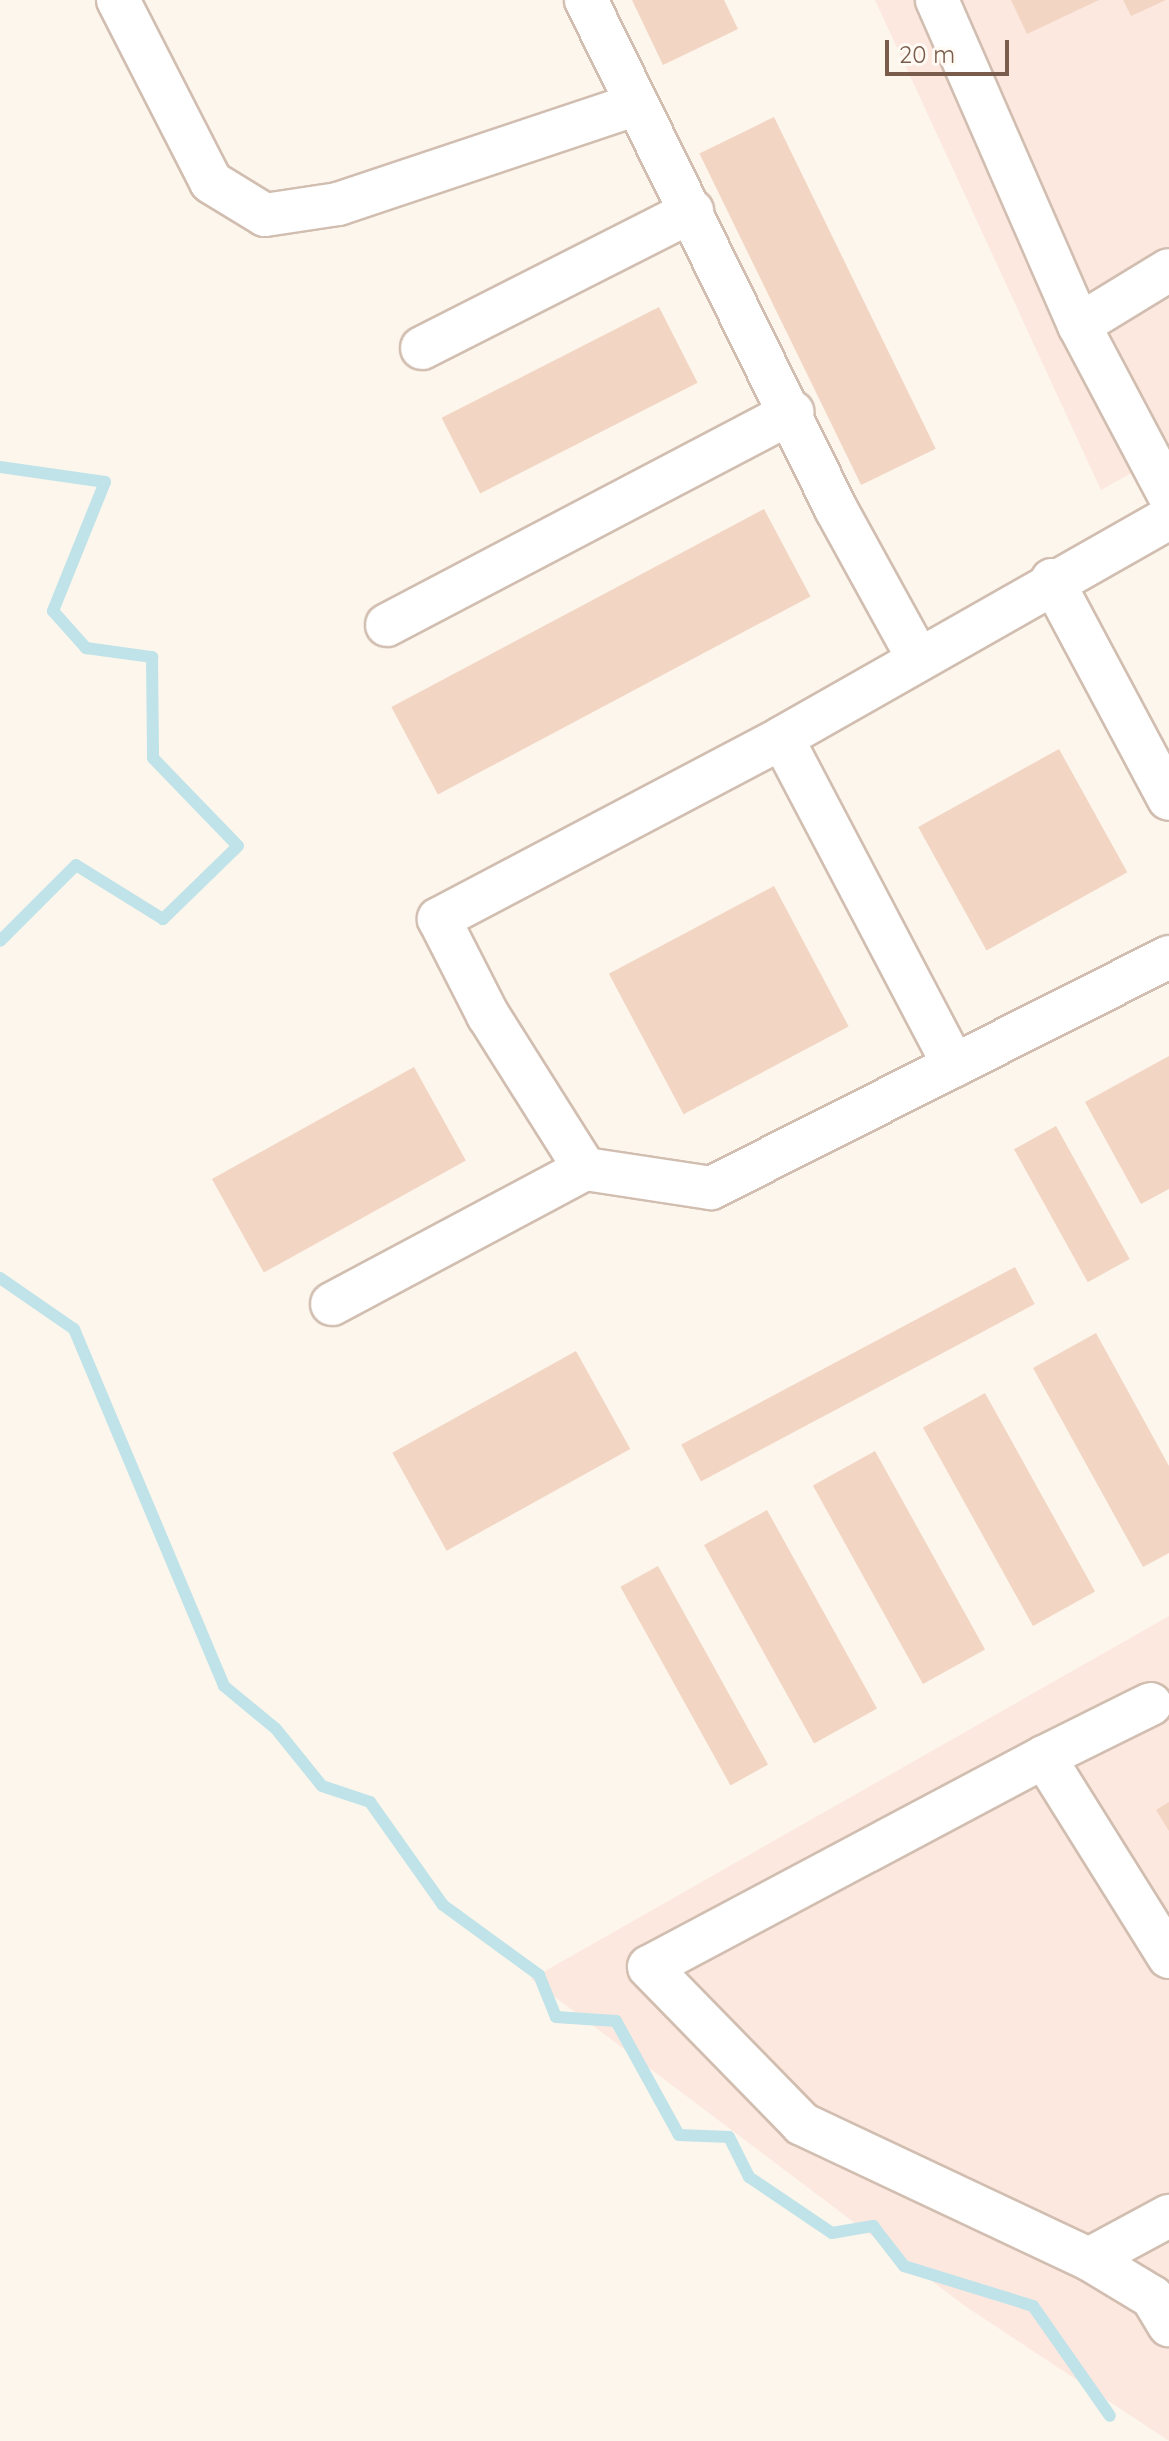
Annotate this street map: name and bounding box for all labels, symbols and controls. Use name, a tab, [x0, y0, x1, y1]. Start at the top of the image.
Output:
scale bar	[889, 24, 1013, 74]
text: 20 m	[899, 39, 955, 69]

